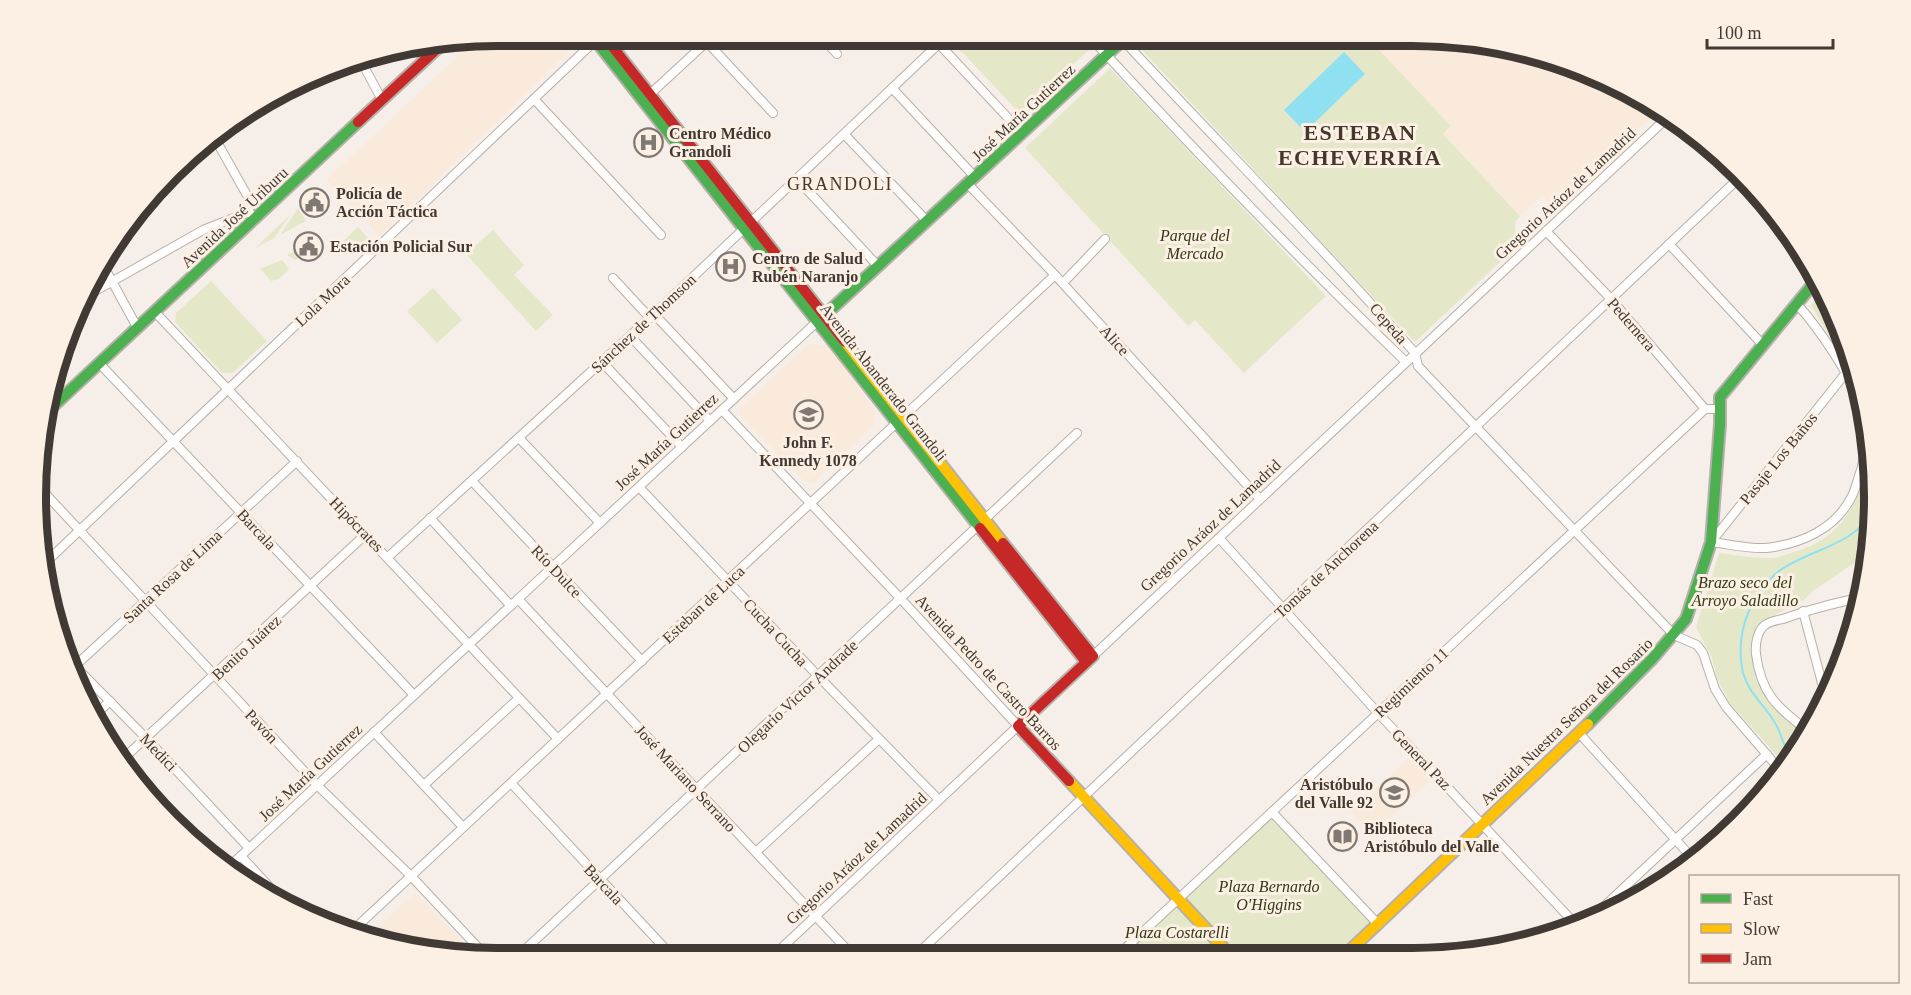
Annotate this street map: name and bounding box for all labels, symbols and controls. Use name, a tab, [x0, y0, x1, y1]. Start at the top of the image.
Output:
scale bar	[1707, 12, 1833, 50]
text: 100 m	[1716, 23, 1762, 43]
street label: José María Gutierrez	[968, 60, 1078, 164]
district label: ESTEBAN ECHEVERRÍA	[1278, 120, 1442, 170]
street label: Gregorio Aráoz de Lamadrid	[1492, 124, 1640, 263]
place label: Centro Médico Grandoli	[669, 125, 771, 160]
hospital icon: Centro Médico Grandoli	[632, 126, 664, 158]
street label: Avenida José Uriburu	[178, 164, 291, 271]
district label: GRANDOLI	[787, 174, 893, 194]
place label: Policía de Acción Táctica	[336, 185, 437, 220]
public building icon: Policía de Acción Táctica	[299, 186, 331, 218]
park label: Parque del Mercado	[1159, 227, 1231, 262]
public building icon: Estación Policial Sur	[293, 230, 325, 262]
place label: Estación Policial Sur	[330, 238, 472, 255]
place label: Centro de Salud Rubén Naranjo	[752, 250, 863, 286]
hospital icon: Centro de Salud Rubén Naranjo	[715, 251, 747, 283]
street label: Lola Mora	[292, 271, 353, 330]
street label: Sánchez de Thomson	[588, 271, 699, 376]
street label: Pedernera	[1604, 295, 1659, 354]
street label: Avenida Abanderado Grandoli	[817, 300, 951, 465]
street label: Cepeda	[1366, 300, 1411, 348]
street label: Alice	[1097, 322, 1133, 359]
street label: José María Gutierrez	[611, 389, 721, 493]
school or university icon: John F. Kennedy 1078	[792, 398, 824, 430]
street label: Pasaje Los Baños	[1736, 409, 1821, 508]
place label: John F. Kennedy 1078	[759, 434, 857, 470]
street label: Gregorio Aráoz de Lamadrid	[1137, 456, 1285, 595]
street label: Hipócrates	[326, 494, 387, 556]
street label: Barcala	[234, 506, 280, 553]
street label: Tomás de Anchorena	[1271, 517, 1381, 622]
street label: Santa Rosa de Lima	[120, 526, 225, 626]
street label: Río Dulce	[528, 542, 585, 601]
street label: Esteban de Luca	[659, 562, 748, 647]
park label: Brazo seco del Arroyo Saladillo	[1691, 574, 1798, 610]
street label: Avenida Pedro de Castro Barros	[912, 591, 1065, 753]
street label: Cucha Cucha	[740, 595, 811, 669]
street label: Benito Juárez	[209, 611, 284, 683]
street label: Avenida Nuestra Señora del Rosario	[1477, 634, 1656, 808]
street label: Olegario Victor Andrade	[734, 636, 862, 757]
street label: Regimiento 11	[1371, 644, 1452, 721]
street label: Pavón	[242, 706, 281, 747]
street label: José María Gutierrez	[255, 720, 365, 824]
street label: José Mariano Serrano	[632, 722, 739, 835]
street label: General Paz	[1389, 725, 1455, 793]
street label: Medici	[137, 730, 181, 775]
place label: Aristóbulo del Valle 92	[1295, 776, 1373, 811]
school or university icon: Aristóbulo del Valle 92	[1378, 777, 1410, 809]
street label: Gregorio Aráoz de Lamadrid	[783, 789, 931, 928]
place label: Biblioteca Aristóbulo del Valle	[1364, 820, 1499, 855]
library icon: Biblioteca Aristóbulo del Valle	[1327, 821, 1359, 853]
street label: Barcala	[581, 861, 627, 908]
legend	[1689, 875, 1899, 983]
park label: Plaza Bernardo O'Higgins	[1217, 878, 1320, 914]
text: Fast	[1743, 889, 1773, 909]
text: Slow	[1743, 919, 1780, 939]
park label: Plaza Costarelli	[1124, 924, 1229, 941]
text: Jam	[1743, 949, 1772, 969]

